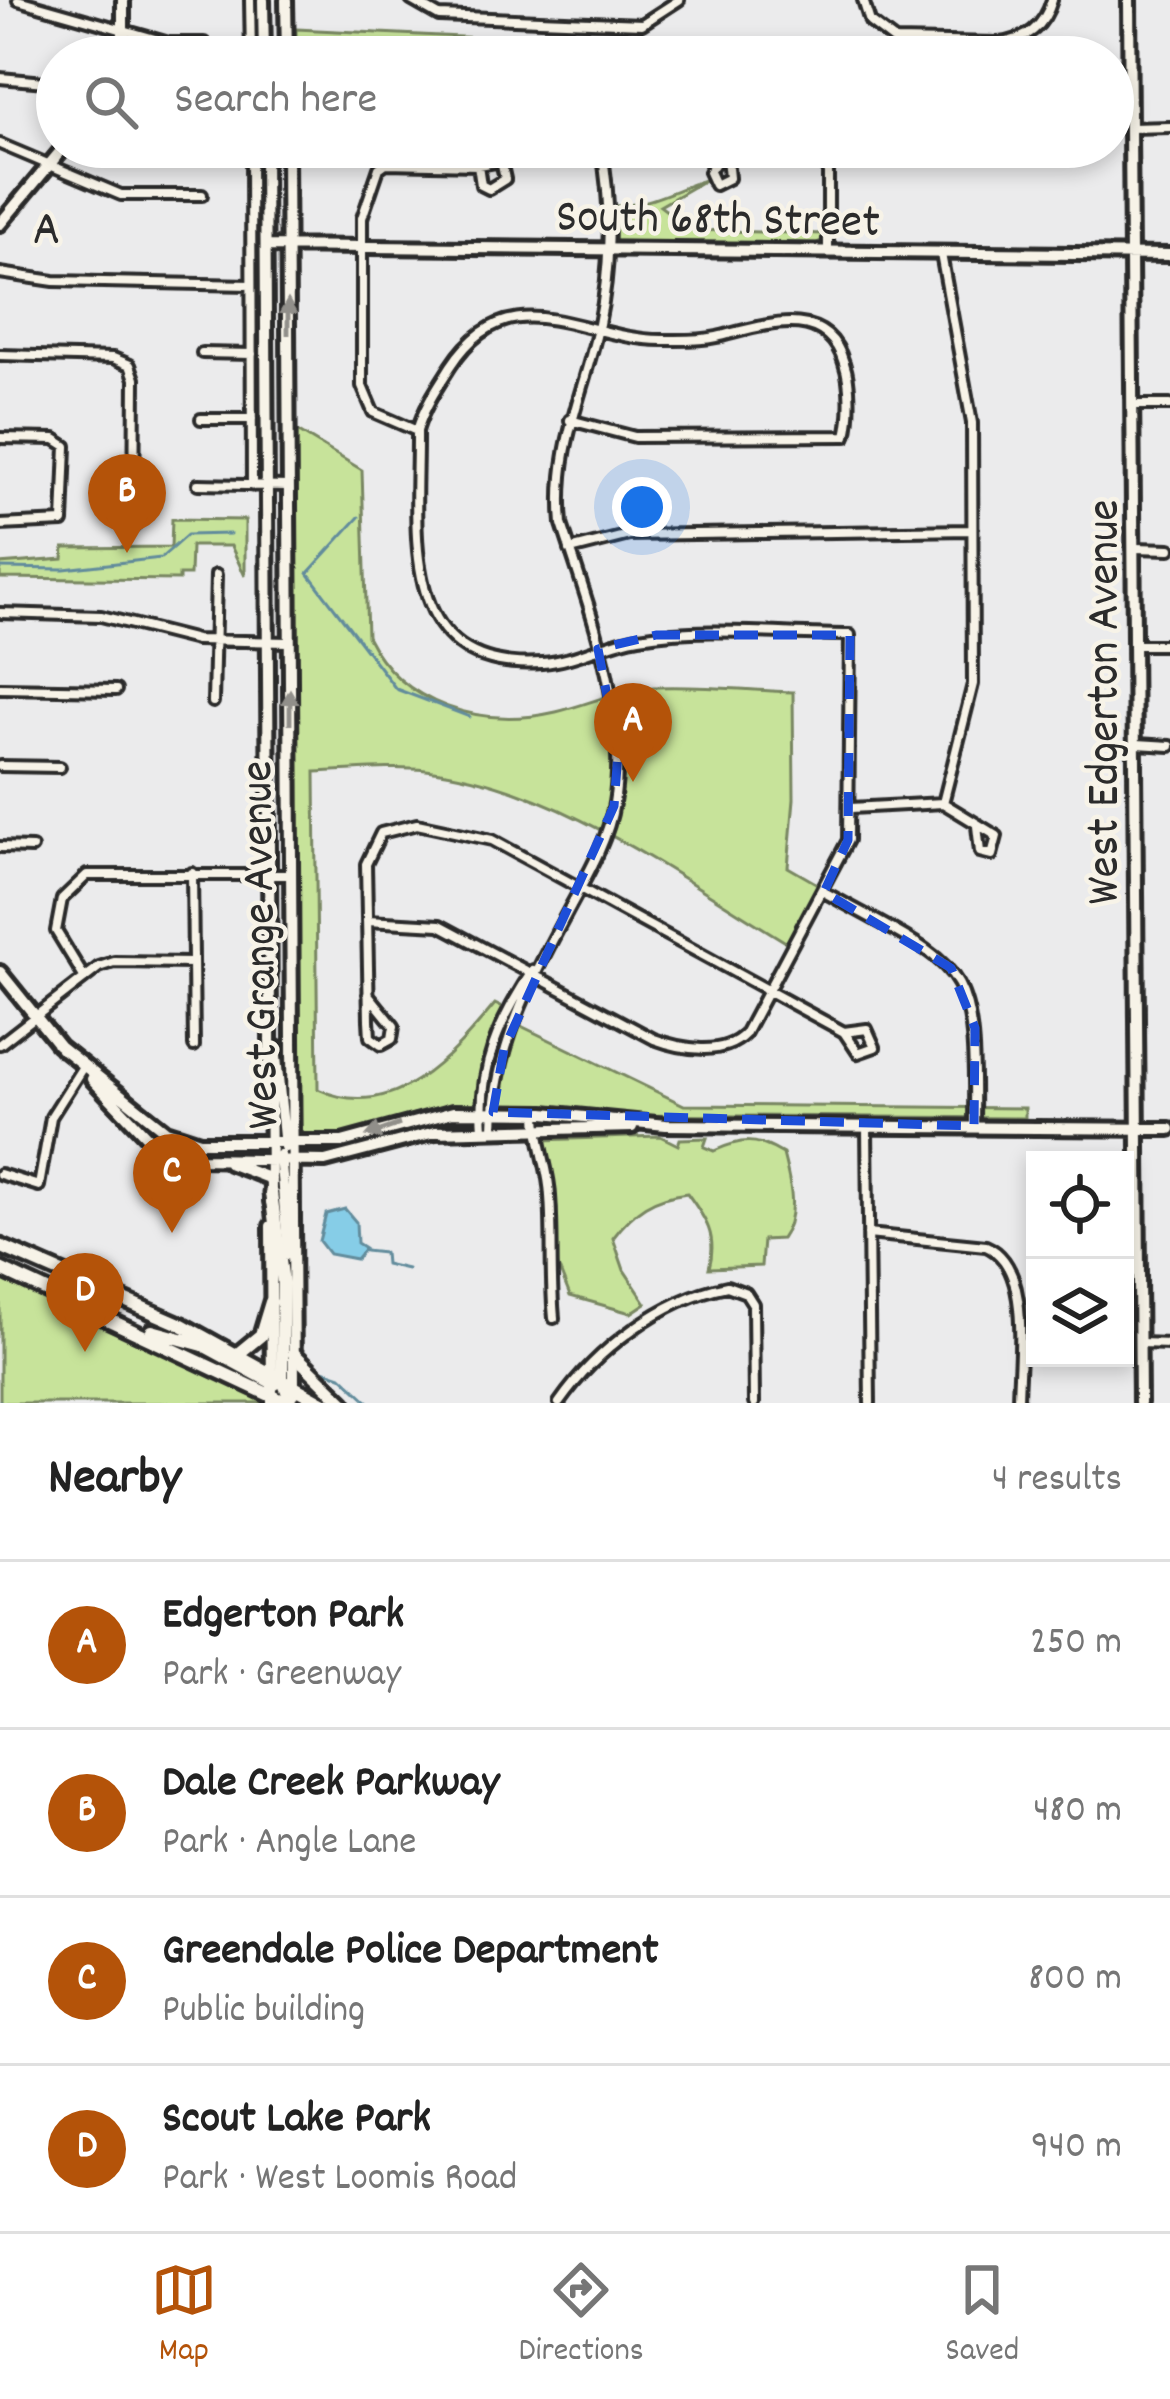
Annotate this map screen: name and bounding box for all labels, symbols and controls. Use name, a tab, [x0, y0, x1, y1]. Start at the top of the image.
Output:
search box	[36, 36, 1134, 168]
icon: search	[78, 69, 144, 135]
text: Search here	[174, 70, 377, 134]
street label: South 68th Street	[555, 185, 880, 260]
district label: A	[33, 197, 63, 269]
one-way arrow	[278, 297, 298, 335]
pin: B	[88, 454, 166, 553]
your location	[612, 477, 672, 537]
street label: West Edgerton Avenue	[1073, 499, 1142, 905]
pin: A	[594, 683, 672, 782]
one-way arrow	[280, 687, 300, 725]
street label: West Grange Avenue	[226, 760, 301, 1130]
one-way arrow	[365, 1122, 401, 1140]
pin: C	[133, 1134, 211, 1233]
map controls	[1026, 1151, 1134, 1367]
button: locate	[1026, 1151, 1134, 1259]
pin: D	[46, 1253, 124, 1352]
button: layers	[1026, 1259, 1134, 1367]
text: Nearby	[48, 1445, 181, 1517]
text: 4 results	[992, 1454, 1122, 1509]
text: Edgerton Park	[162, 1585, 404, 1649]
text: A	[76, 1617, 98, 1672]
text: 250 m	[1030, 1617, 1122, 1672]
text: Park · Greenway	[162, 1649, 401, 1704]
text: Dale Creek Parkway	[162, 1753, 499, 1817]
text: B	[78, 1785, 96, 1840]
text: 480 m	[1033, 1785, 1122, 1840]
text: Park · Angle Lane	[162, 1817, 416, 1872]
text: Greendale Police Department	[162, 1921, 659, 1985]
text: C	[77, 1953, 97, 2008]
text: 800 m	[1028, 1953, 1122, 2008]
text: Public building	[162, 1985, 365, 2040]
text: Scout Lake Park	[162, 2089, 431, 2153]
text: D	[77, 2121, 97, 2176]
text: 940 m	[1031, 2121, 1122, 2176]
text: Park · West Loomis Road	[162, 2153, 517, 2208]
tab: Map	[151, 2257, 217, 2376]
tab: Directions	[519, 2257, 644, 2376]
tab: Saved	[945, 2257, 1019, 2376]

